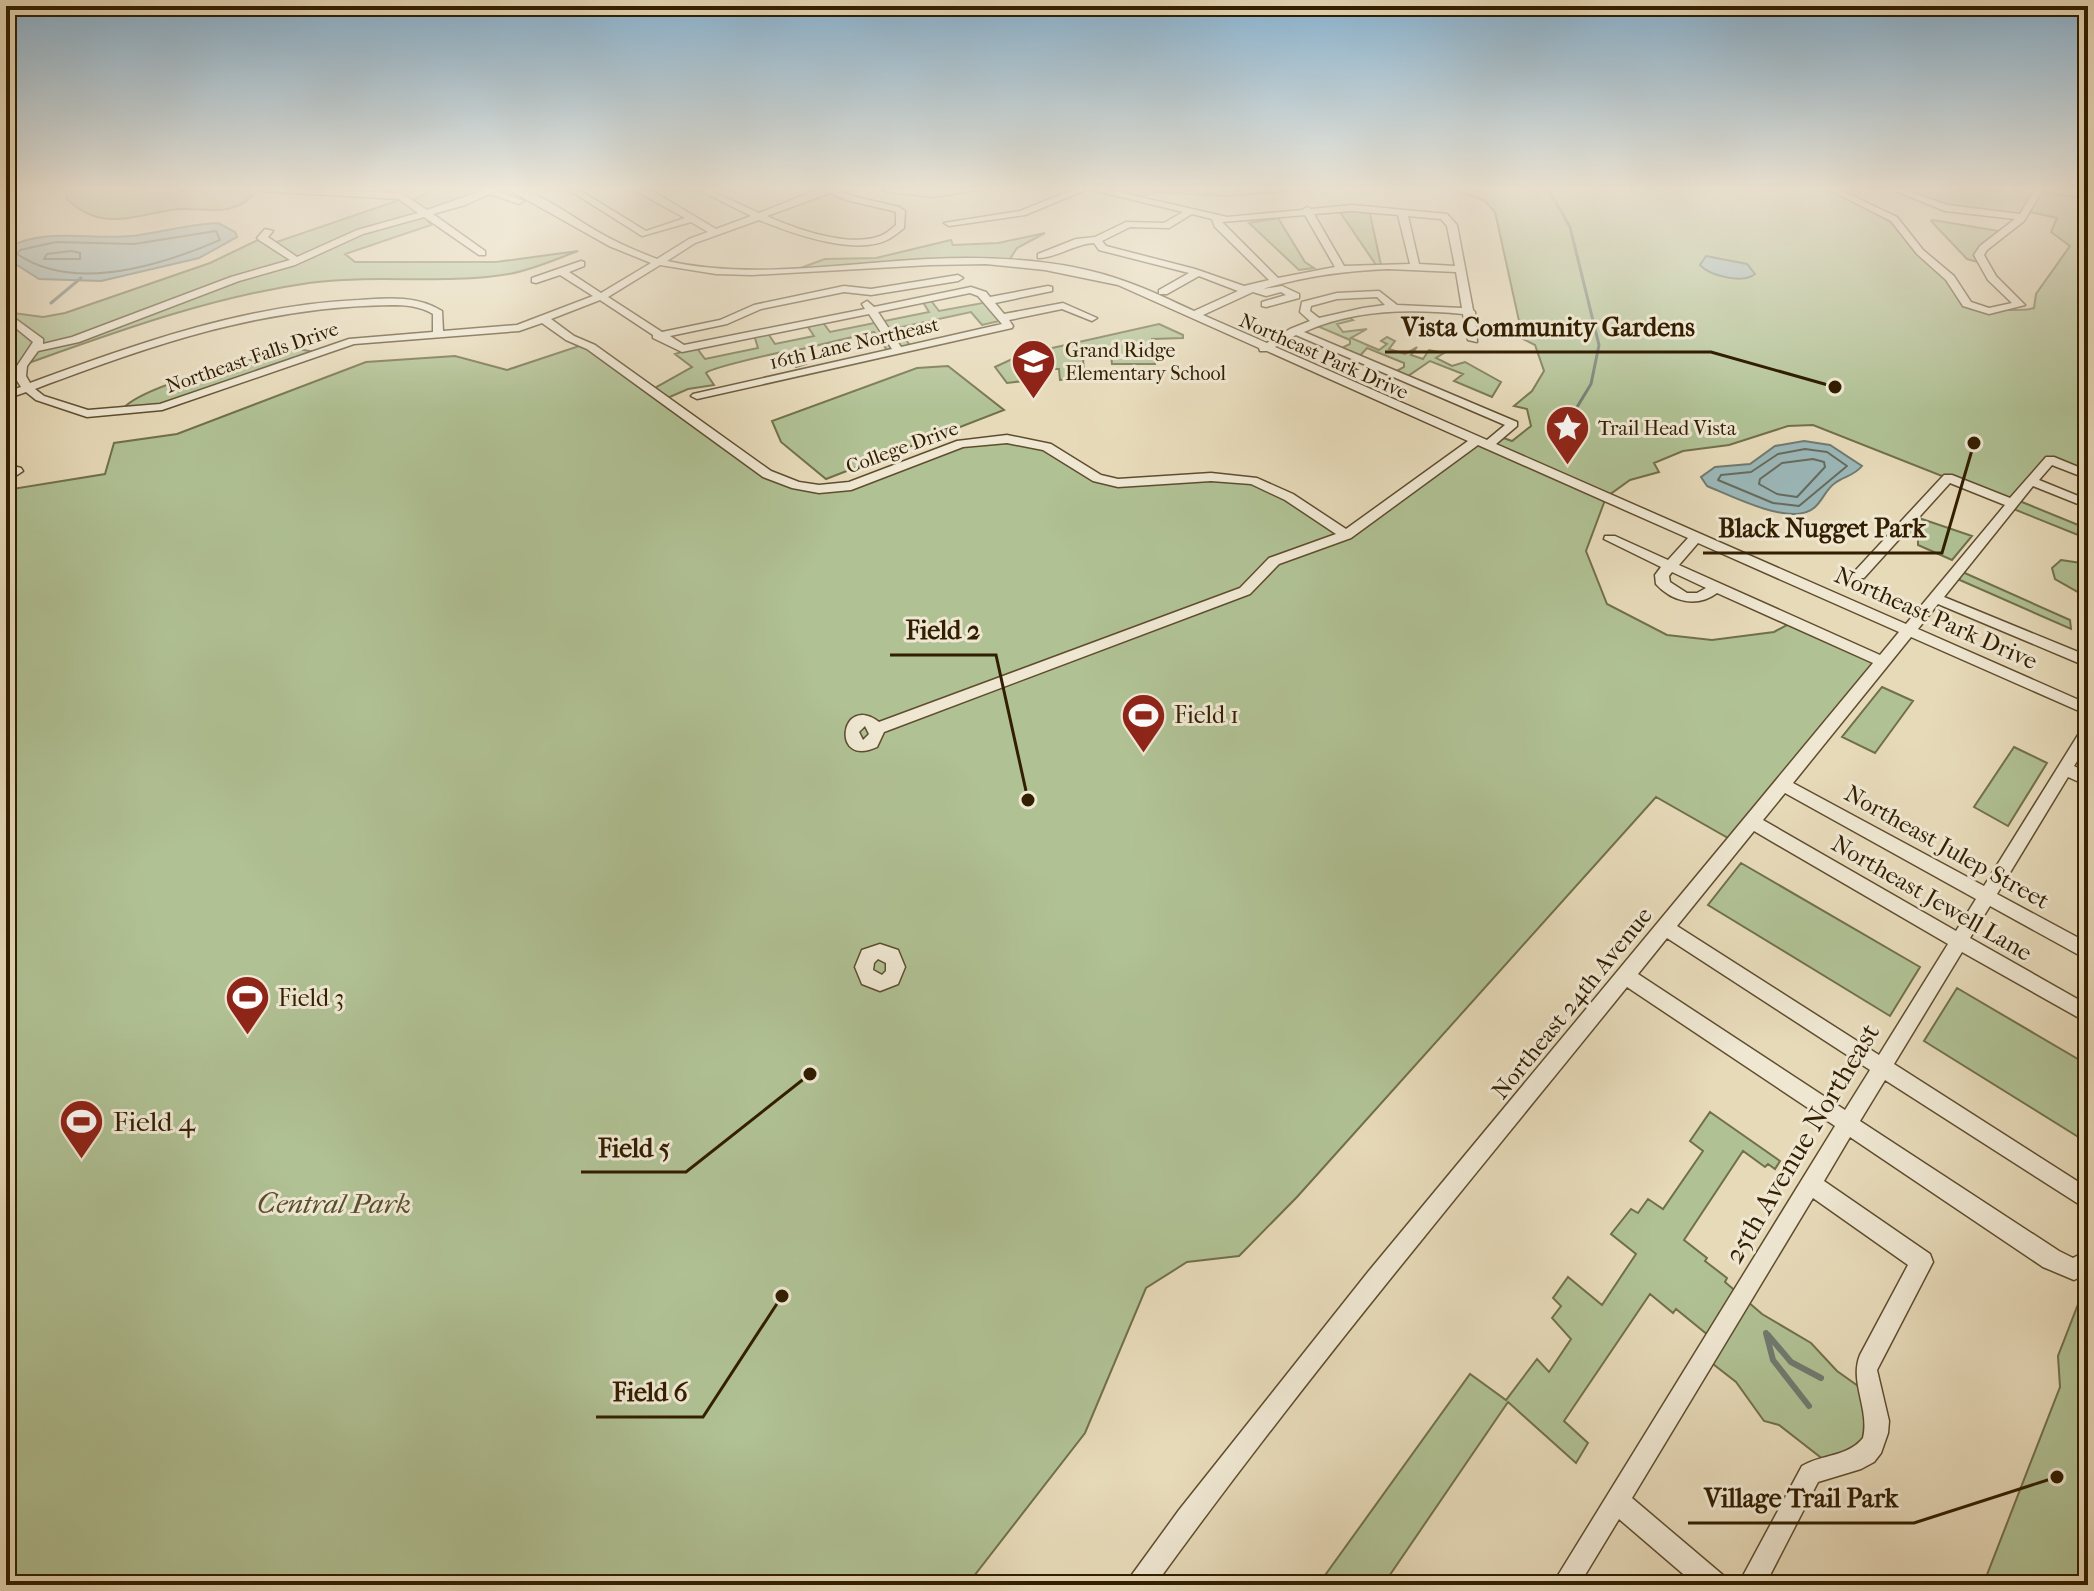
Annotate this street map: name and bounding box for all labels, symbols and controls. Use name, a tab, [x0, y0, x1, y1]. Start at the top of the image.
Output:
callout: Vista Community Gardens	[1385, 302, 1711, 352]
street label: Northeast Park Drive	[1236, 309, 1412, 404]
text: Vista Community Gardens	[1400, 312, 1695, 343]
street label: 16th Lane Northeast	[767, 313, 941, 374]
street label: Northeast Falls Drive	[163, 317, 342, 398]
school or university icon: Grand Ridge Elementary School	[1010, 337, 1058, 400]
place label: Grand Ridge Elementary School	[1065, 339, 1227, 385]
place icon: Trail Head Vista	[1543, 404, 1591, 467]
street label: College Drive	[843, 416, 962, 478]
place label: Trail Head Vista	[1598, 417, 1737, 440]
callout: Black Nugget Park	[1703, 503, 1942, 553]
text: Black Nugget Park	[1718, 513, 1927, 544]
street label: Northeast Park Drive	[1830, 561, 2042, 675]
callout: Field 2	[890, 605, 996, 655]
text: Field 2	[905, 615, 980, 646]
sports icon: Field 1	[1119, 691, 1167, 754]
place label: Field 1	[1174, 701, 1239, 729]
street label: Northeast Julep Street	[1840, 779, 2055, 915]
street label: Northeast Jewell Lane	[1827, 829, 2037, 967]
street label: Northeast 24th Avenue	[1486, 901, 1658, 1105]
sports icon: Field 3	[223, 974, 271, 1037]
place label: Field 3	[278, 984, 344, 1012]
street label: 25th Avenue Northeast	[1717, 1017, 1886, 1269]
sports icon: Field 4	[58, 1097, 106, 1160]
place label: Field 4	[113, 1105, 197, 1138]
callout: Field 5	[581, 1122, 686, 1172]
text: Field 5	[597, 1133, 670, 1164]
park label: Central Park	[257, 1187, 411, 1220]
callout: Field 6	[596, 1367, 703, 1417]
text: Field 6	[611, 1377, 688, 1408]
callout: Village Trail Park	[1688, 1473, 1914, 1523]
text: Village Trail Park	[1703, 1483, 1900, 1514]

